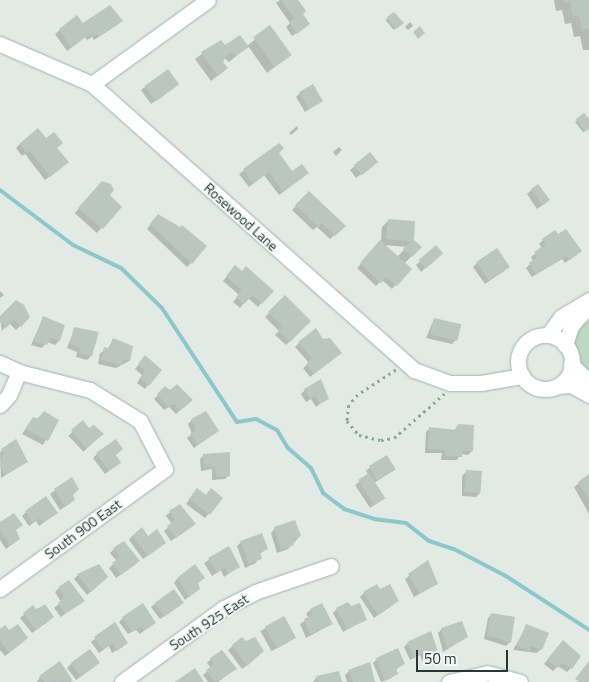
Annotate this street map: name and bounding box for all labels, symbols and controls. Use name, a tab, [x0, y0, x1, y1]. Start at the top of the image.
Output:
street label: Rosewood Lane	[201, 179, 281, 255]
street label: South 900 East	[41, 496, 125, 562]
street label: South 925 East	[166, 590, 252, 654]
scale bar	[419, 640, 512, 672]
text: 50 m	[424, 647, 457, 670]

